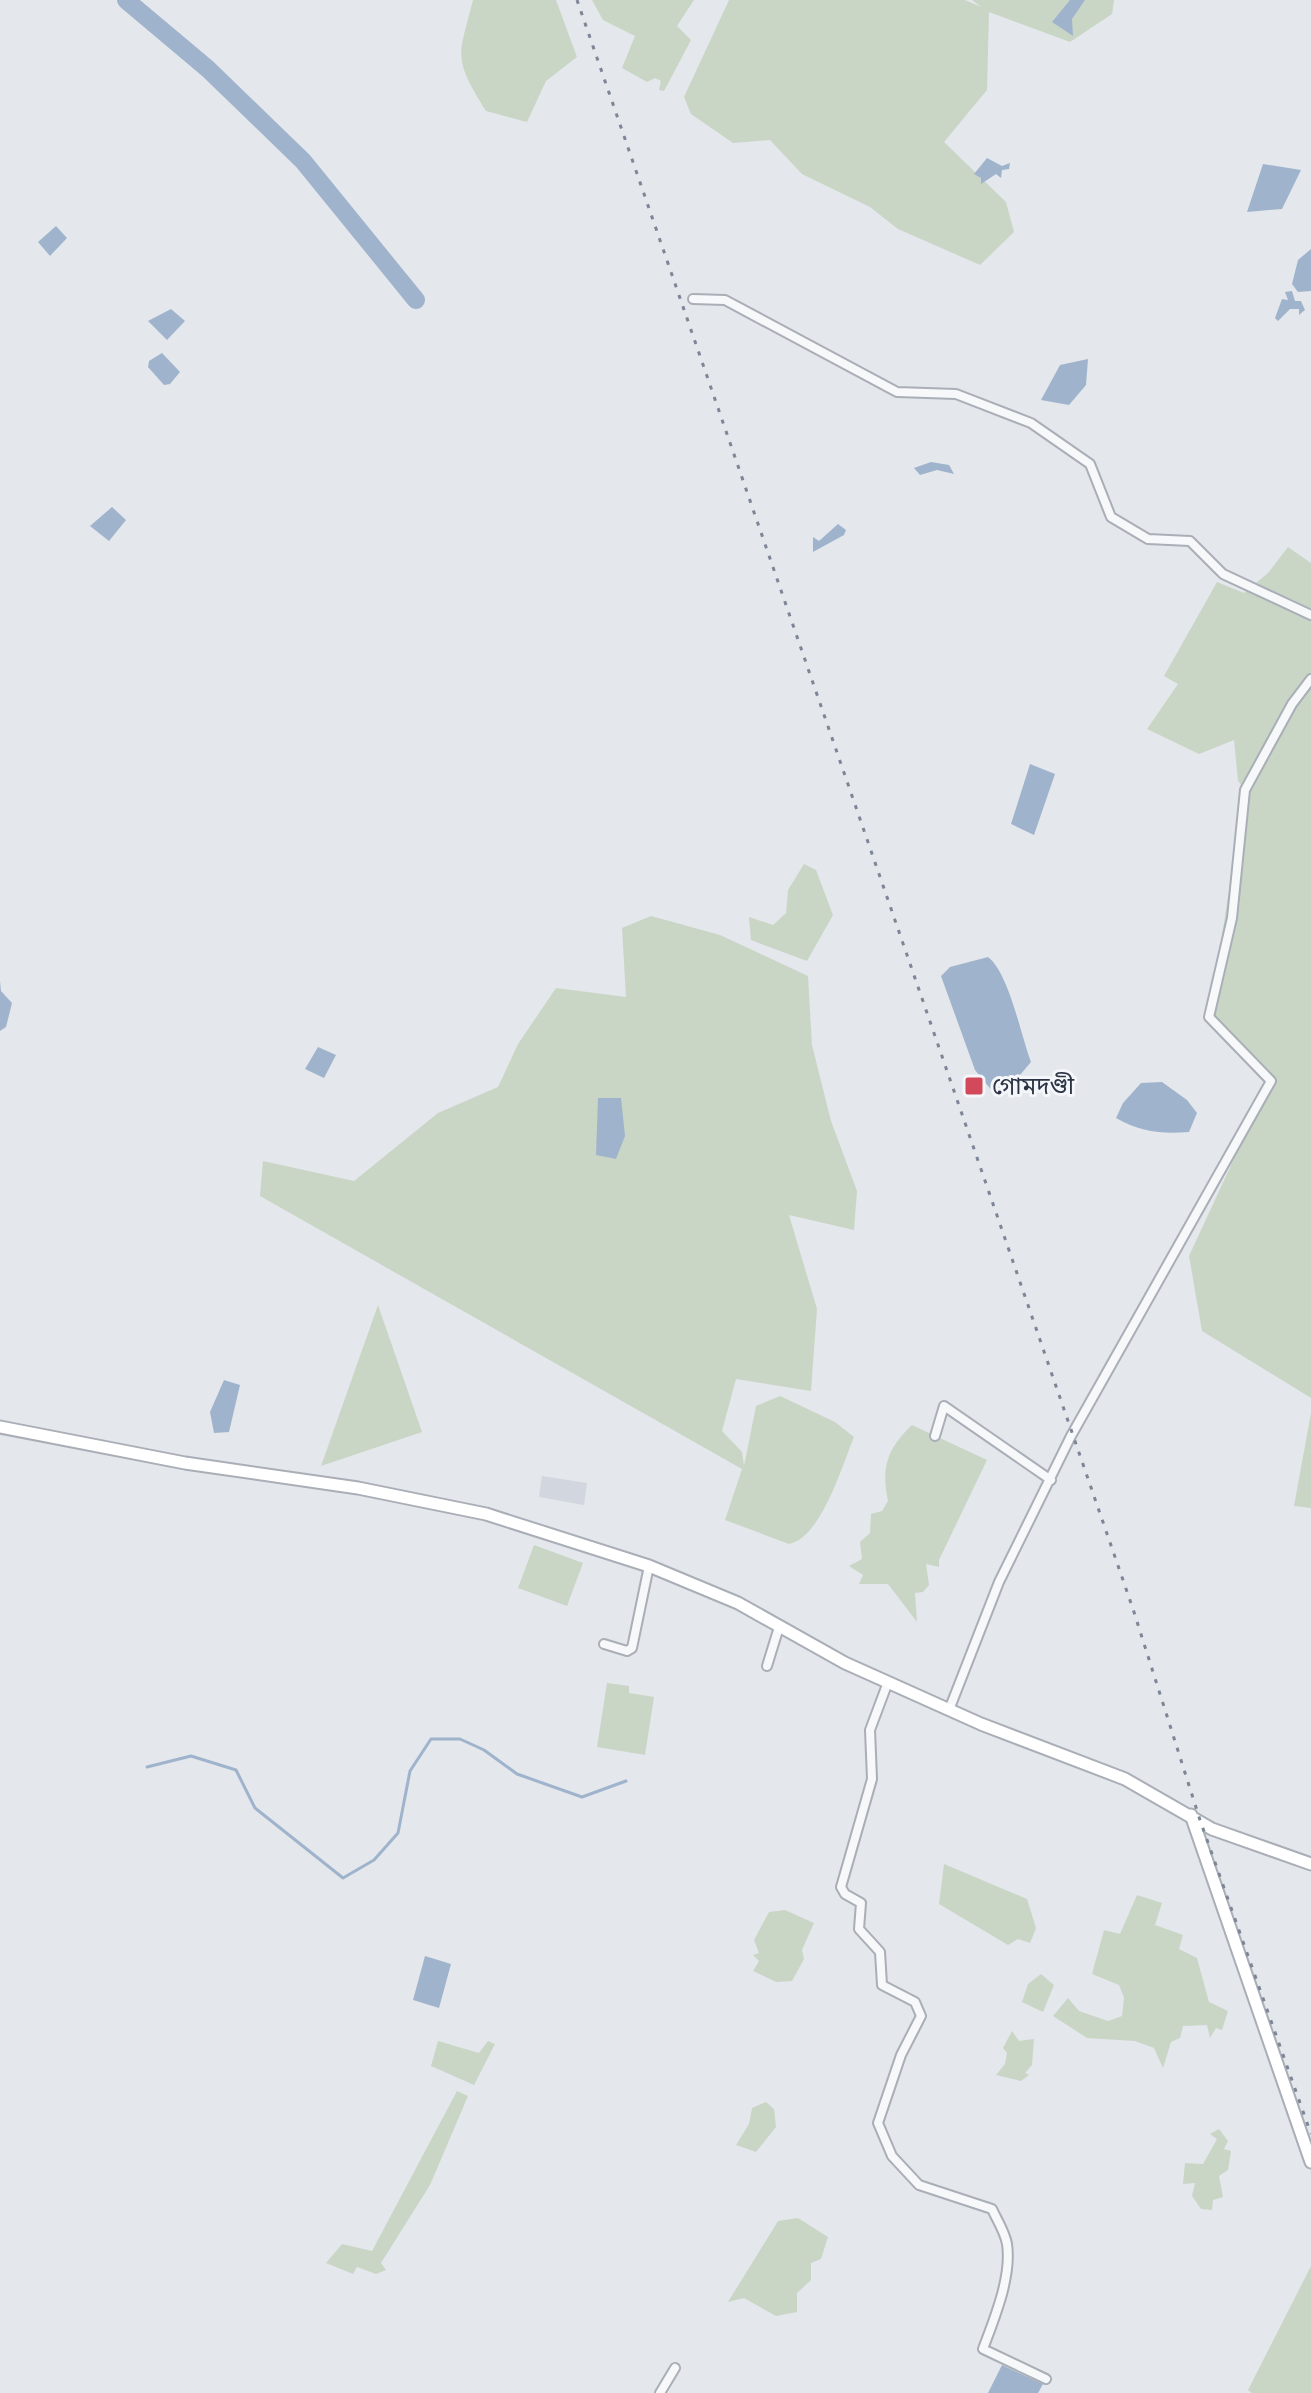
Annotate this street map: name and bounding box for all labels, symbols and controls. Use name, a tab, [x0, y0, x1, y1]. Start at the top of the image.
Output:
place label: গোমদণ্ডী	[992, 1069, 1075, 1104]
marker: গোমদণ্ডী	[963, 1075, 985, 1097]

